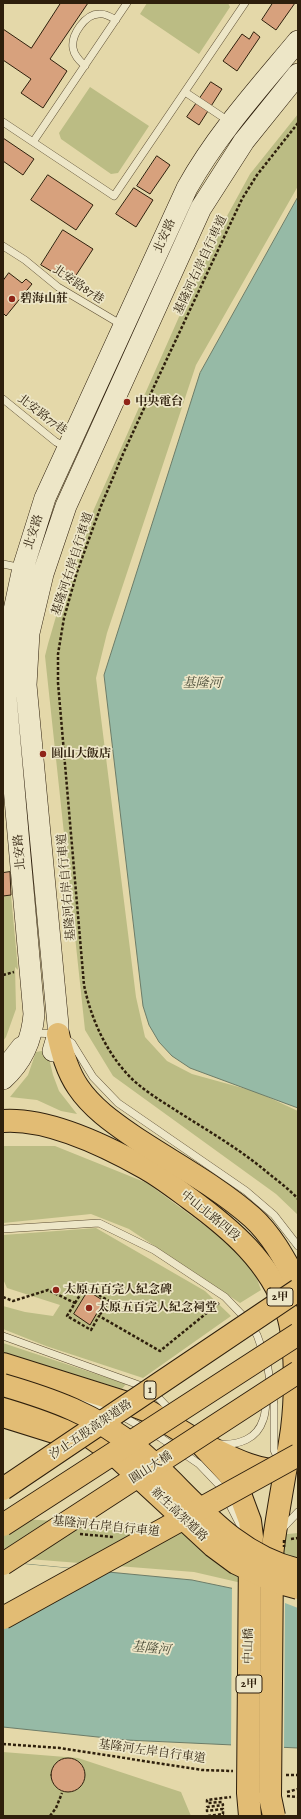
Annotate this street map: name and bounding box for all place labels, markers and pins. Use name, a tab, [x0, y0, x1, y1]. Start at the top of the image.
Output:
place label: 碧海山莊	[20, 292, 68, 306]
marker: 碧海山莊	[7, 294, 17, 304]
place label: 中央電台	[135, 395, 183, 409]
marker: 中央電台	[122, 397, 132, 407]
place label: 圓山大飯店	[51, 747, 111, 761]
marker: 圓山大飯店	[38, 749, 48, 759]
place label: 太原五百完人紀念碑	[64, 1283, 172, 1297]
marker: 太原五百完人紀念碑	[51, 1285, 61, 1295]
place label: 太原五百完人紀念祠堂	[97, 1301, 217, 1315]
marker: 太原五百完人紀念祠堂	[84, 1303, 94, 1313]

